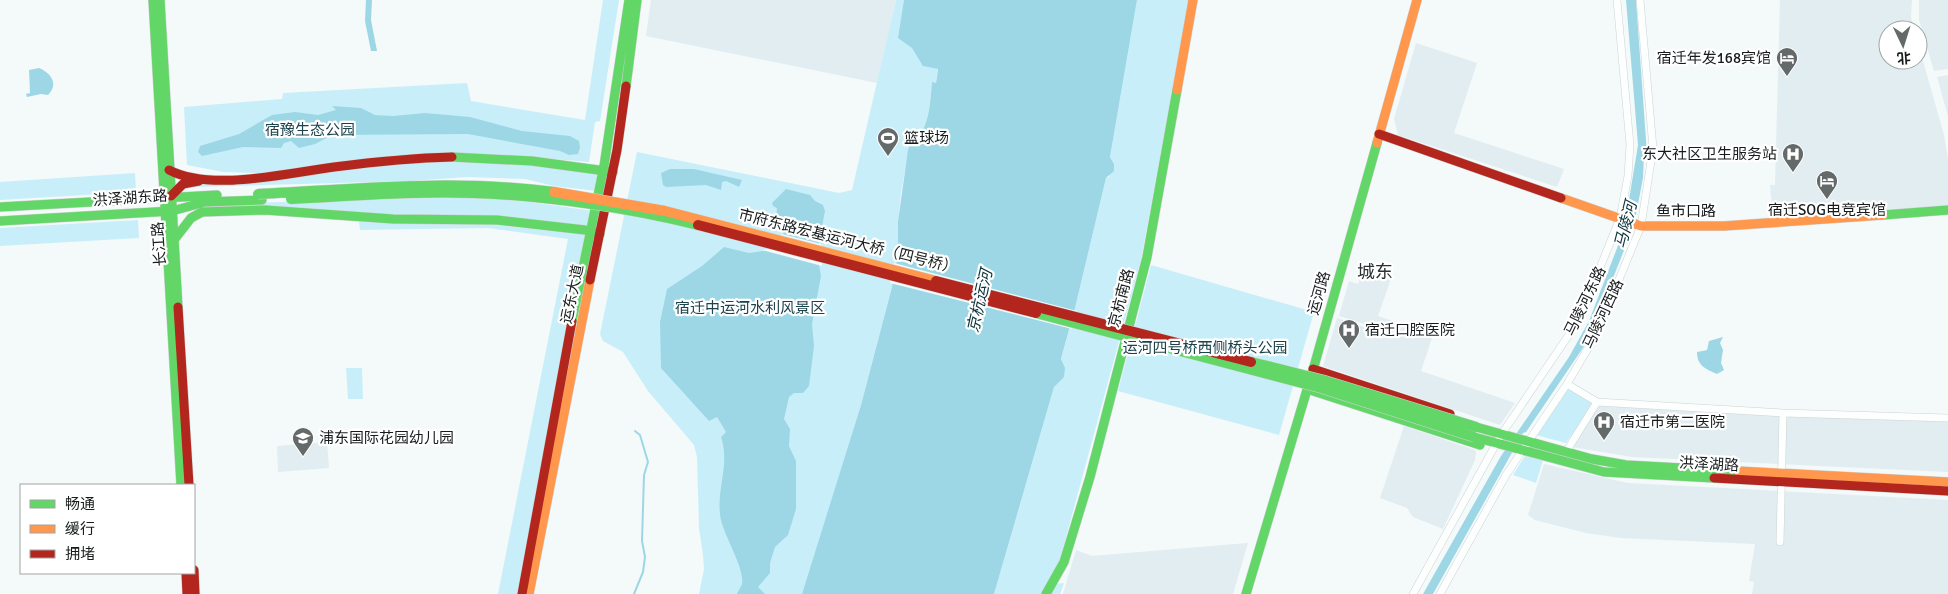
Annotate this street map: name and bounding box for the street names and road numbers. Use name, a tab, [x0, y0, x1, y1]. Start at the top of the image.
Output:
street label: 洪泽湖东路	[92, 186, 168, 210]
street label: 鱼市口路	[1656, 202, 1716, 220]
street label: 市府东路宏基运河大桥（四号桥）	[737, 205, 959, 277]
street label: 长江路	[148, 221, 170, 267]
street label: 运东大道	[557, 263, 587, 325]
street label: 马陵河东路	[1560, 263, 1610, 339]
street label: 京杭南路	[1105, 267, 1137, 329]
street label: 运河路	[1304, 269, 1334, 317]
street label: 马陵河西路	[1579, 276, 1627, 352]
street label: 洪泽湖路	[1679, 453, 1739, 475]

